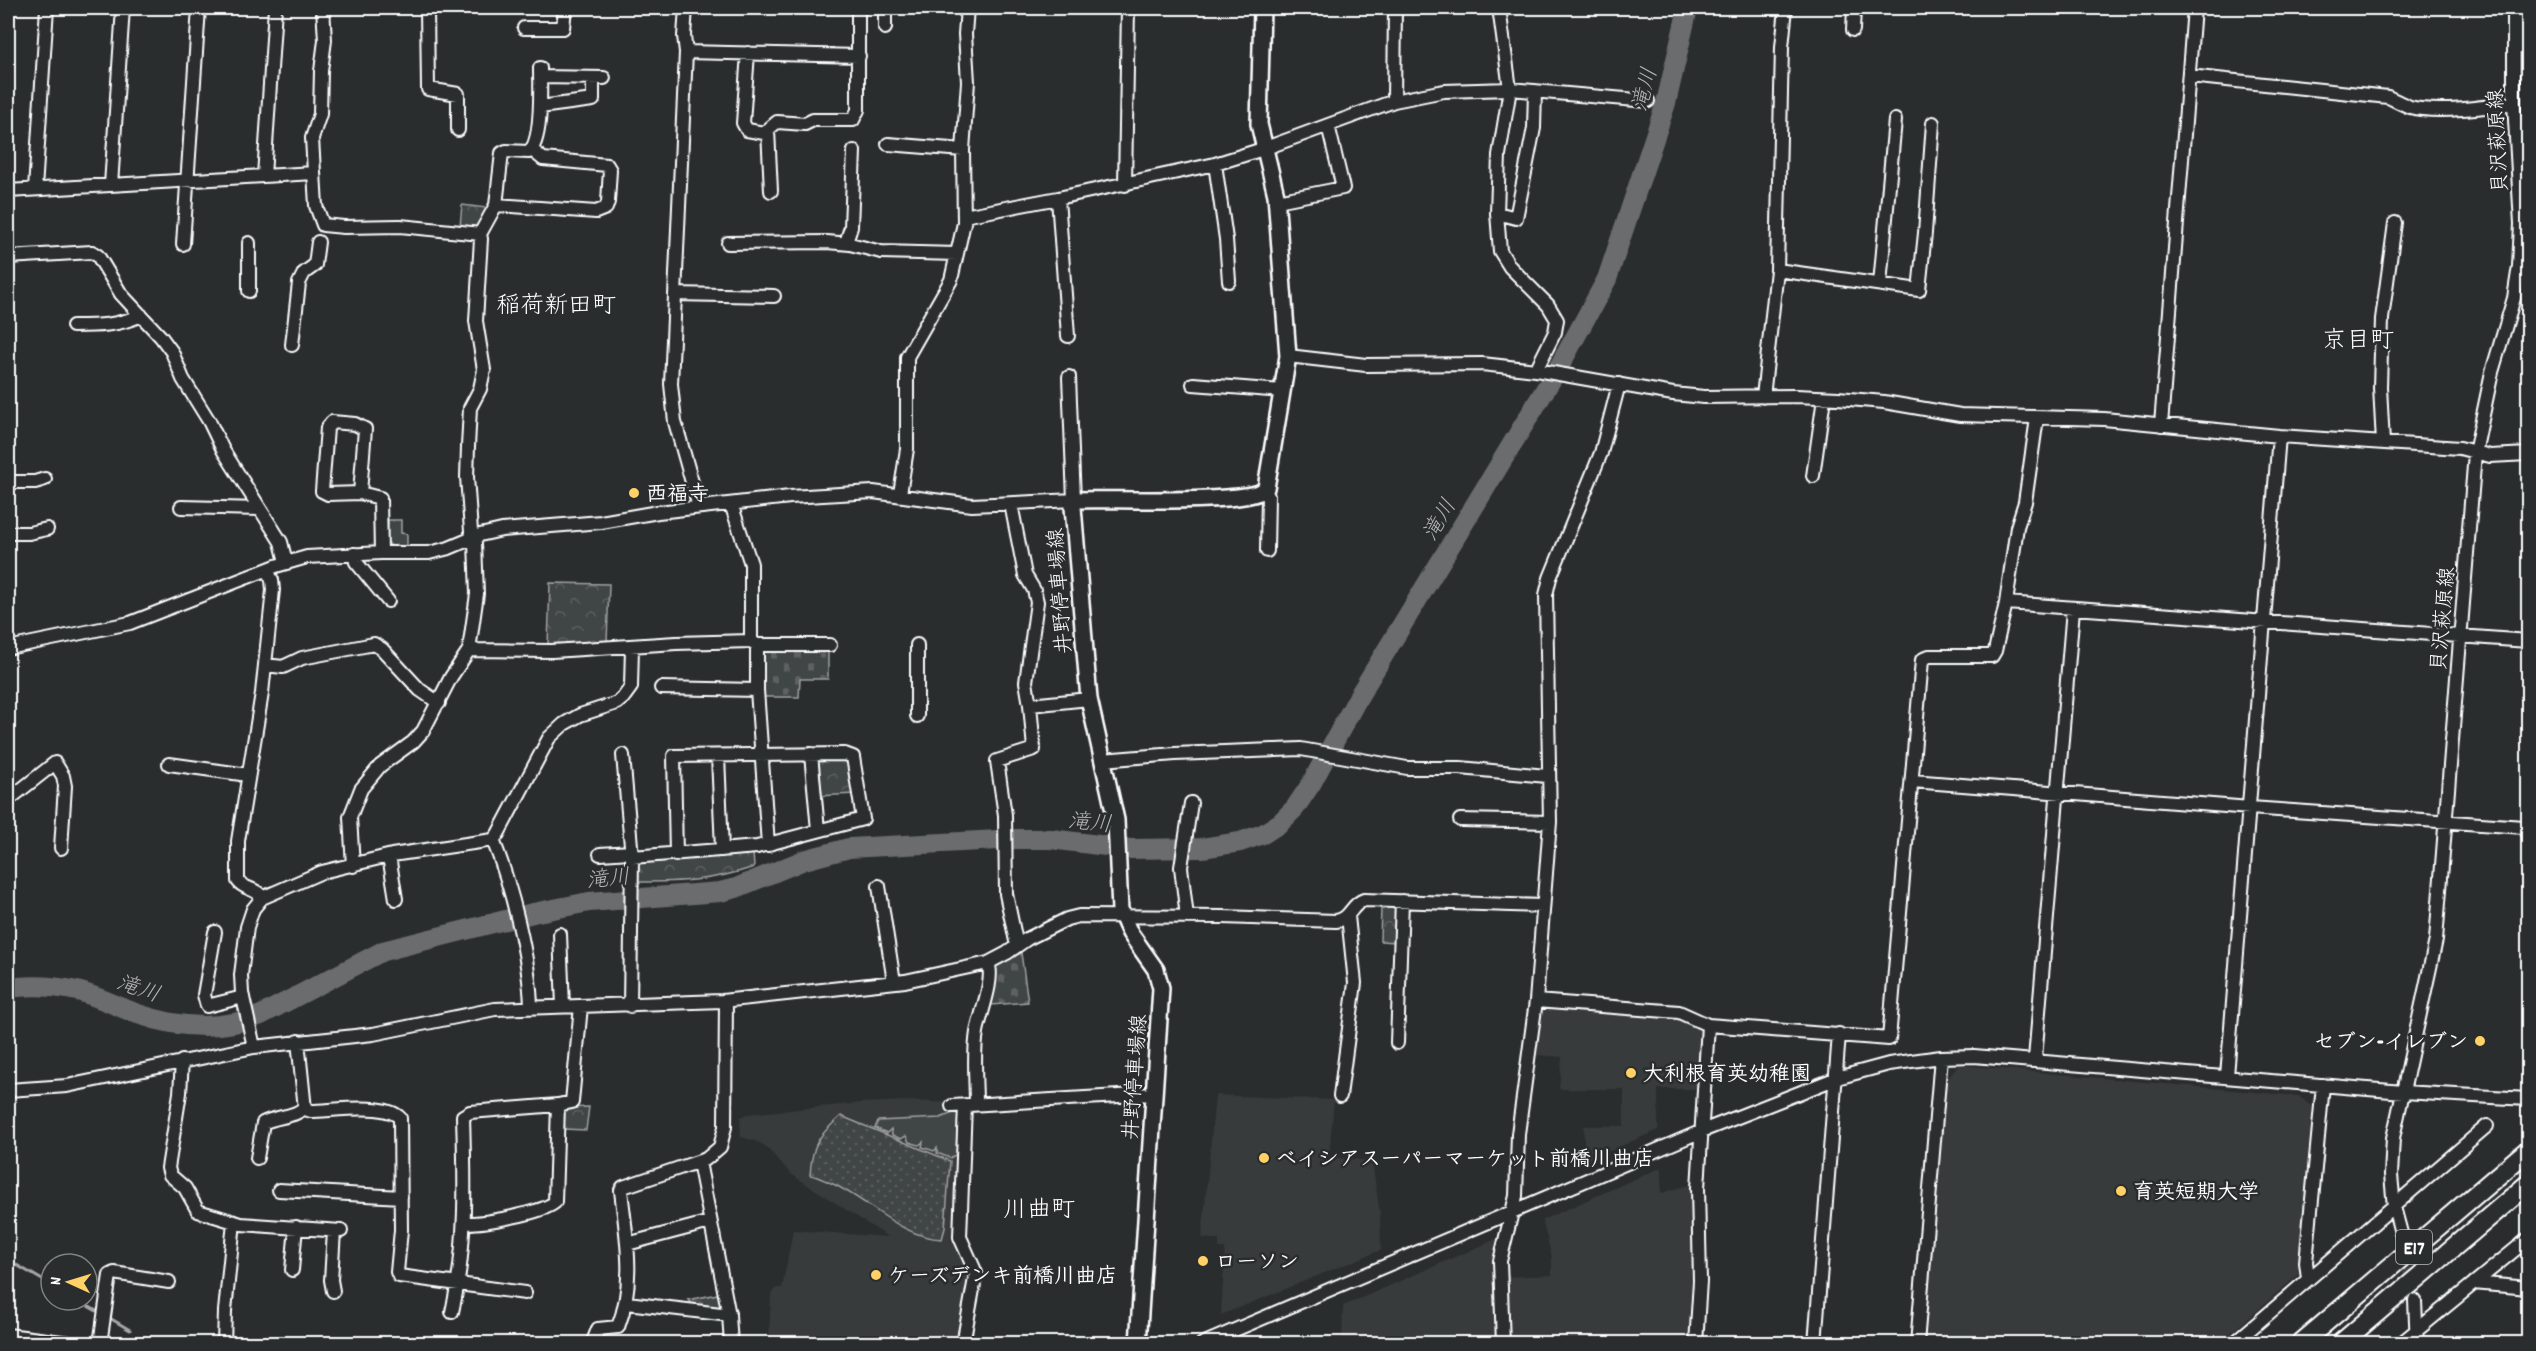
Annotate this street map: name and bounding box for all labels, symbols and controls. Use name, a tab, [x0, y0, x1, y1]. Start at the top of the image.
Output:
water label: 滝川	[1626, 65, 1667, 115]
street label: 貝沢萩原線	[2482, 88, 2518, 194]
district label: 稲荷新田町	[496, 290, 616, 324]
district label: 京目町	[2322, 325, 2394, 359]
place label: 西福寺	[646, 481, 709, 511]
marker: 西福寺	[627, 486, 641, 500]
water label: 滝川	[1416, 494, 1466, 548]
street label: 井野停車場線	[1043, 527, 1081, 655]
street label: 貝沢萩原線	[2425, 566, 2465, 673]
water label: 滝川	[1066, 807, 1113, 842]
water label: 滝川	[585, 863, 632, 898]
water label: 滝川	[112, 968, 164, 1012]
street label: 井野停車場線	[1118, 1013, 1156, 1141]
place label: セブン-イレブン	[2314, 1029, 2468, 1059]
marker: セブン-イレブン	[2473, 1034, 2487, 1048]
place label: 大利根育英幼稚園	[1643, 1061, 1811, 1091]
marker: 大利根育英幼稚園	[1624, 1066, 1638, 1080]
place label: ベイシアスーパーマーケット前橋川曲店	[1276, 1146, 1654, 1176]
marker: ベイシアスーパーマーケット前橋川曲店	[1257, 1151, 1271, 1165]
place label: 育英短期大学	[2133, 1179, 2259, 1209]
marker: 育英短期大学	[2114, 1184, 2128, 1198]
district label: 川曲町	[1003, 1194, 1075, 1228]
road number: E17	[2396, 1230, 2432, 1264]
place label: ローソン	[1215, 1249, 1299, 1279]
north arrow	[39, 1252, 99, 1312]
marker: ローソン	[1196, 1254, 1210, 1268]
place label: ケーズデンキ前橋川曲店	[888, 1263, 1117, 1293]
marker: ケーズデンキ前橋川曲店	[869, 1268, 883, 1282]
text: N	[45, 1276, 68, 1286]

